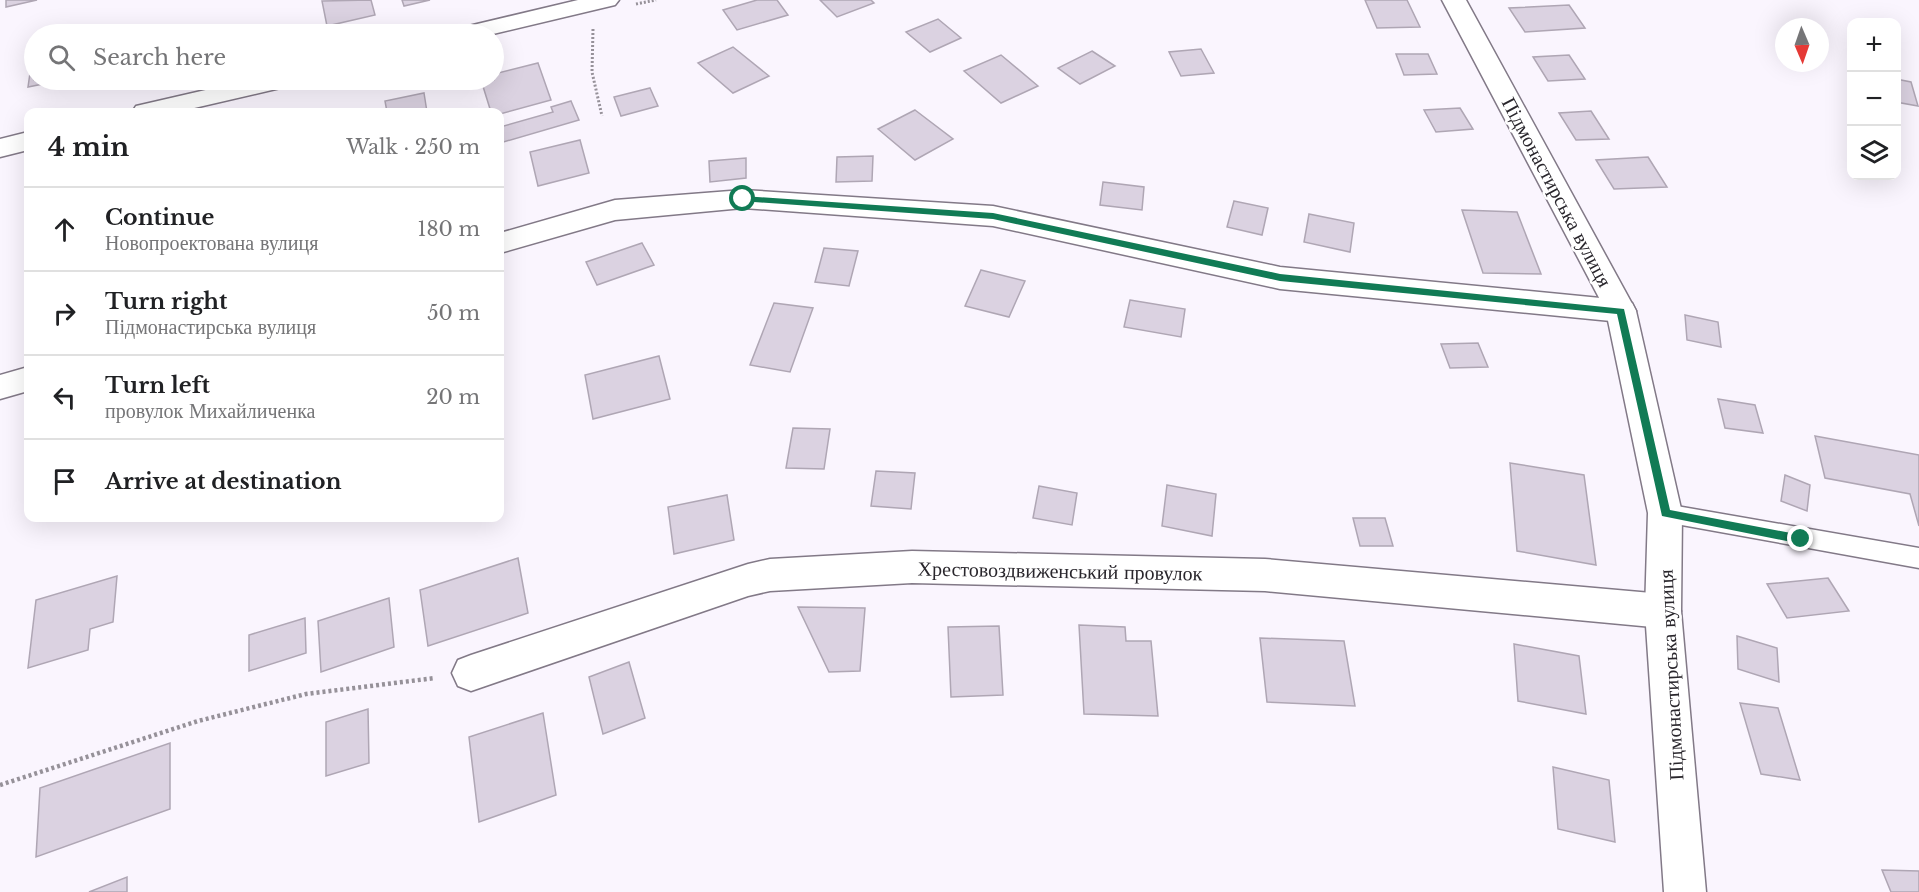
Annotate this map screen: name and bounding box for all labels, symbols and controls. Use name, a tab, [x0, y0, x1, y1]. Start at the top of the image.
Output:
north arrow	[1775, 18, 1829, 72]
map controls	[1847, 18, 1901, 180]
button: +	[1847, 18, 1901, 72]
search box	[24, 24, 504, 90]
icon: search	[45, 41, 78, 74]
text: Search here	[93, 44, 226, 71]
button: −	[1847, 72, 1901, 126]
street label: Підмонастирська вулиця	[1497, 93, 1617, 291]
button: layers	[1847, 126, 1901, 180]
text: 4 min	[48, 131, 129, 163]
text: Walk · 250 m	[346, 135, 480, 159]
route start	[729, 185, 755, 211]
text: Continue	[105, 204, 214, 231]
icon: ahead	[48, 213, 81, 246]
text: 180 m	[417, 217, 480, 241]
text: Новопроектована вулиця	[105, 231, 318, 255]
text: Turn right	[105, 288, 227, 315]
icon: right	[48, 297, 81, 330]
text: 50 m	[427, 301, 480, 325]
text: Підмонастирська вулиця	[105, 315, 316, 339]
text: Turn left	[105, 372, 210, 399]
icon: left	[48, 381, 81, 414]
text: 20 m	[426, 385, 480, 409]
text: провулок Михайличенка	[105, 399, 315, 423]
icon: arrive	[48, 465, 81, 498]
text: Arrive at destination	[105, 468, 342, 495]
route end	[1787, 525, 1813, 551]
street label: Хрестовоздвиженський провулок	[917, 557, 1203, 585]
street label: Підмонастирська вулиця	[1653, 569, 1689, 781]

